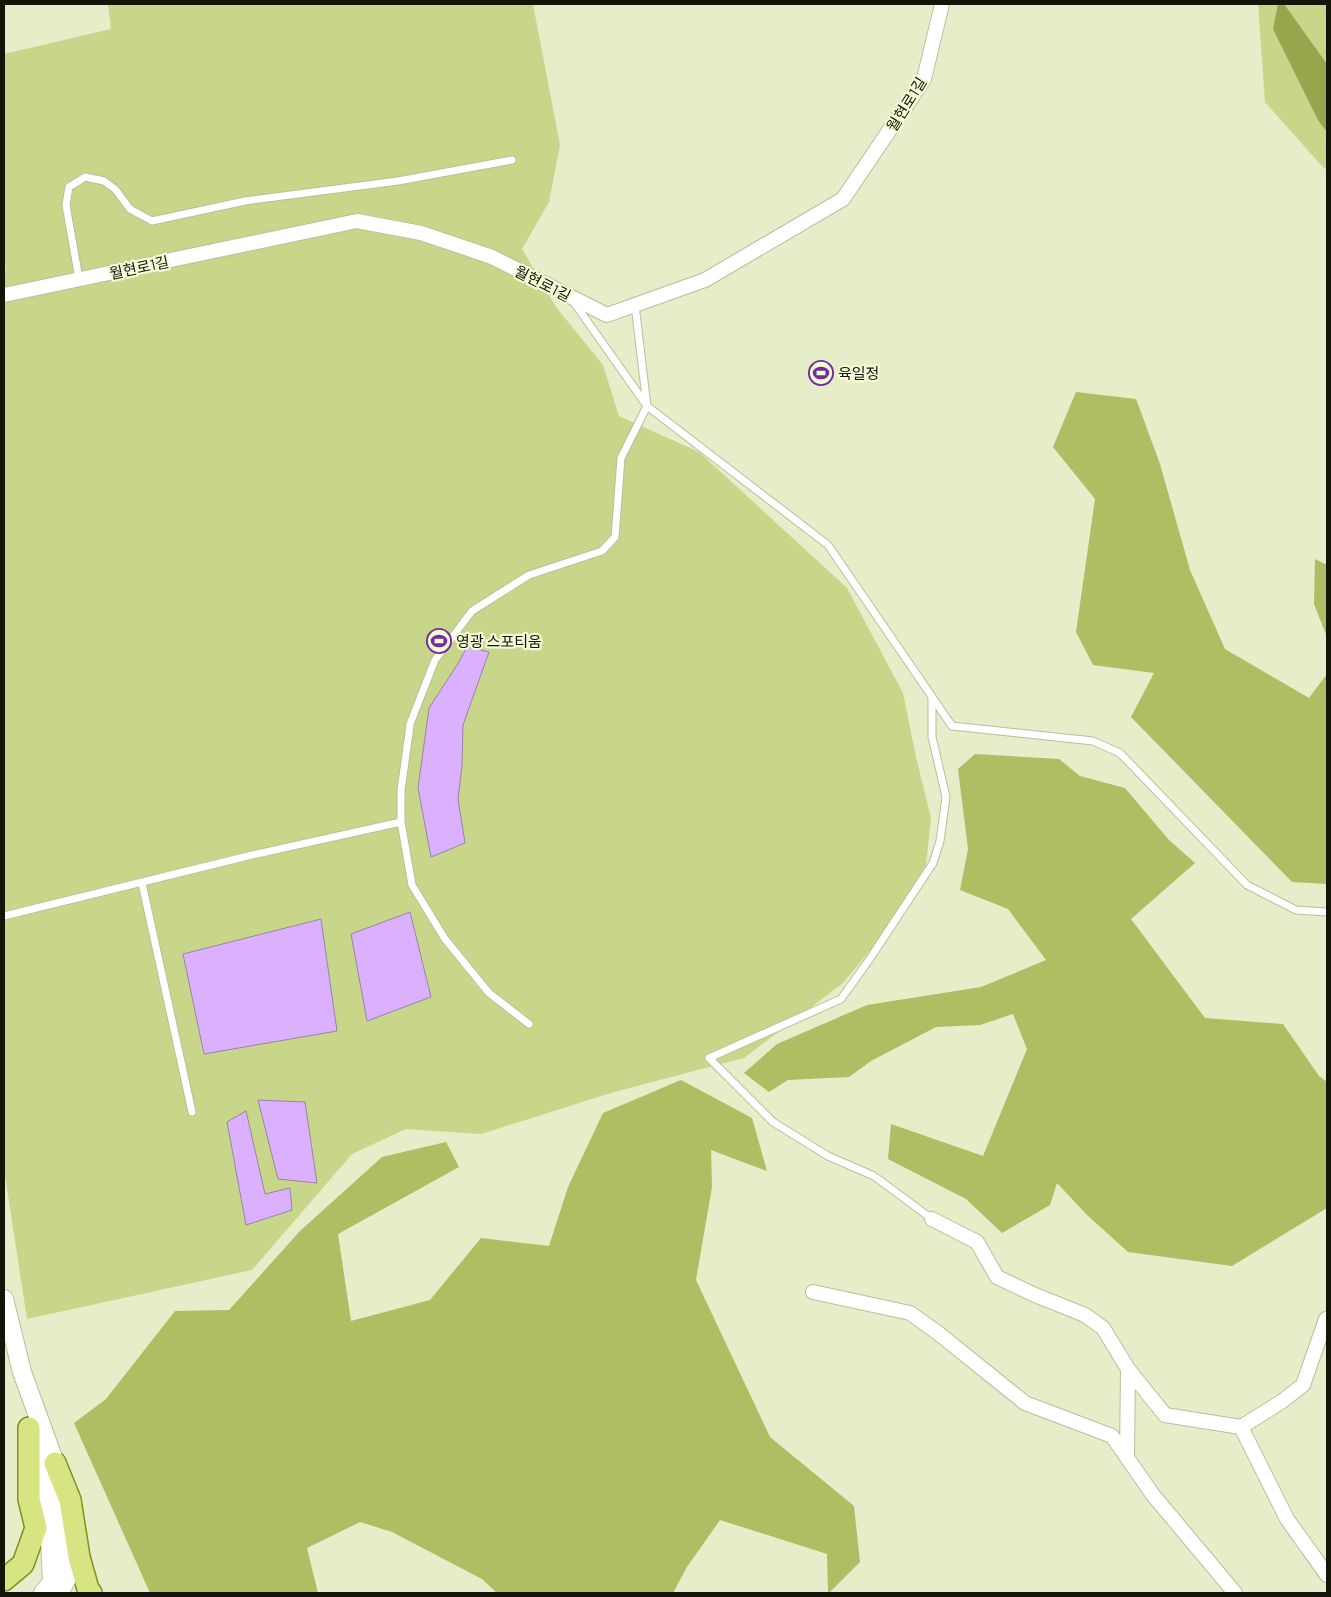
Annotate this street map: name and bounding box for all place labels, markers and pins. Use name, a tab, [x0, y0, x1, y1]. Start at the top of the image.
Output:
sports icon: 육일정	[808, 360, 834, 386]
place label: 육일정	[838, 364, 879, 382]
sports icon: 영광 스포티움	[426, 628, 452, 654]
place label: 영광 스포티움	[456, 632, 542, 650]

